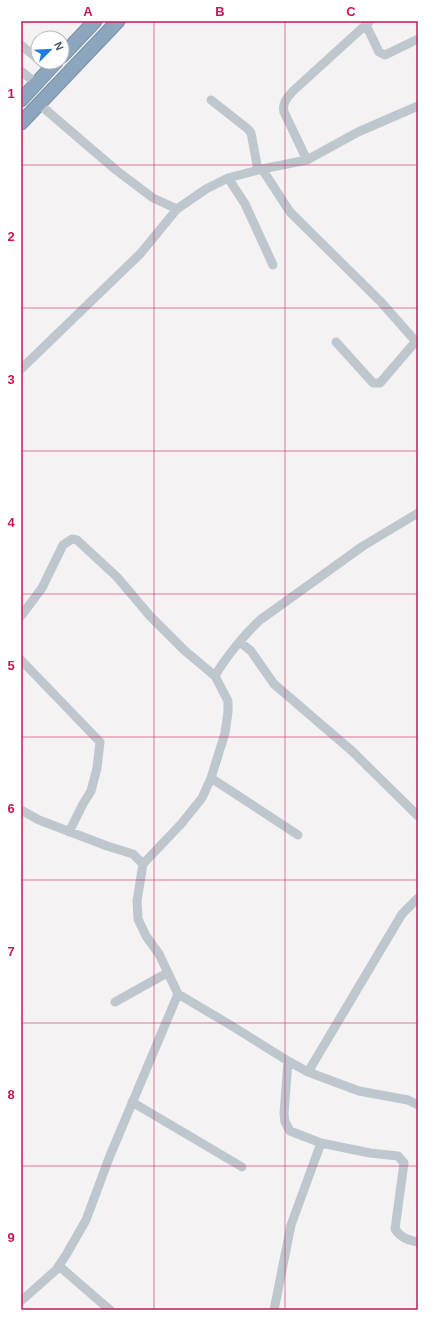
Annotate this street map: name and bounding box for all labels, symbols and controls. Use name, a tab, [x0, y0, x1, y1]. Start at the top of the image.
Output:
text: A	[83, 4, 93, 19]
text: B	[215, 4, 225, 19]
text: C	[346, 4, 356, 19]
north arrow	[30, 30, 70, 70]
text: N	[52, 40, 66, 52]
text: 1	[7, 86, 15, 101]
text: 2	[7, 229, 15, 244]
text: 3	[7, 372, 15, 387]
text: 4	[7, 515, 15, 530]
text: 5	[7, 658, 15, 673]
text: 6	[7, 801, 15, 816]
text: 7	[7, 944, 15, 959]
text: 8	[7, 1087, 15, 1102]
text: 9	[7, 1230, 15, 1245]

